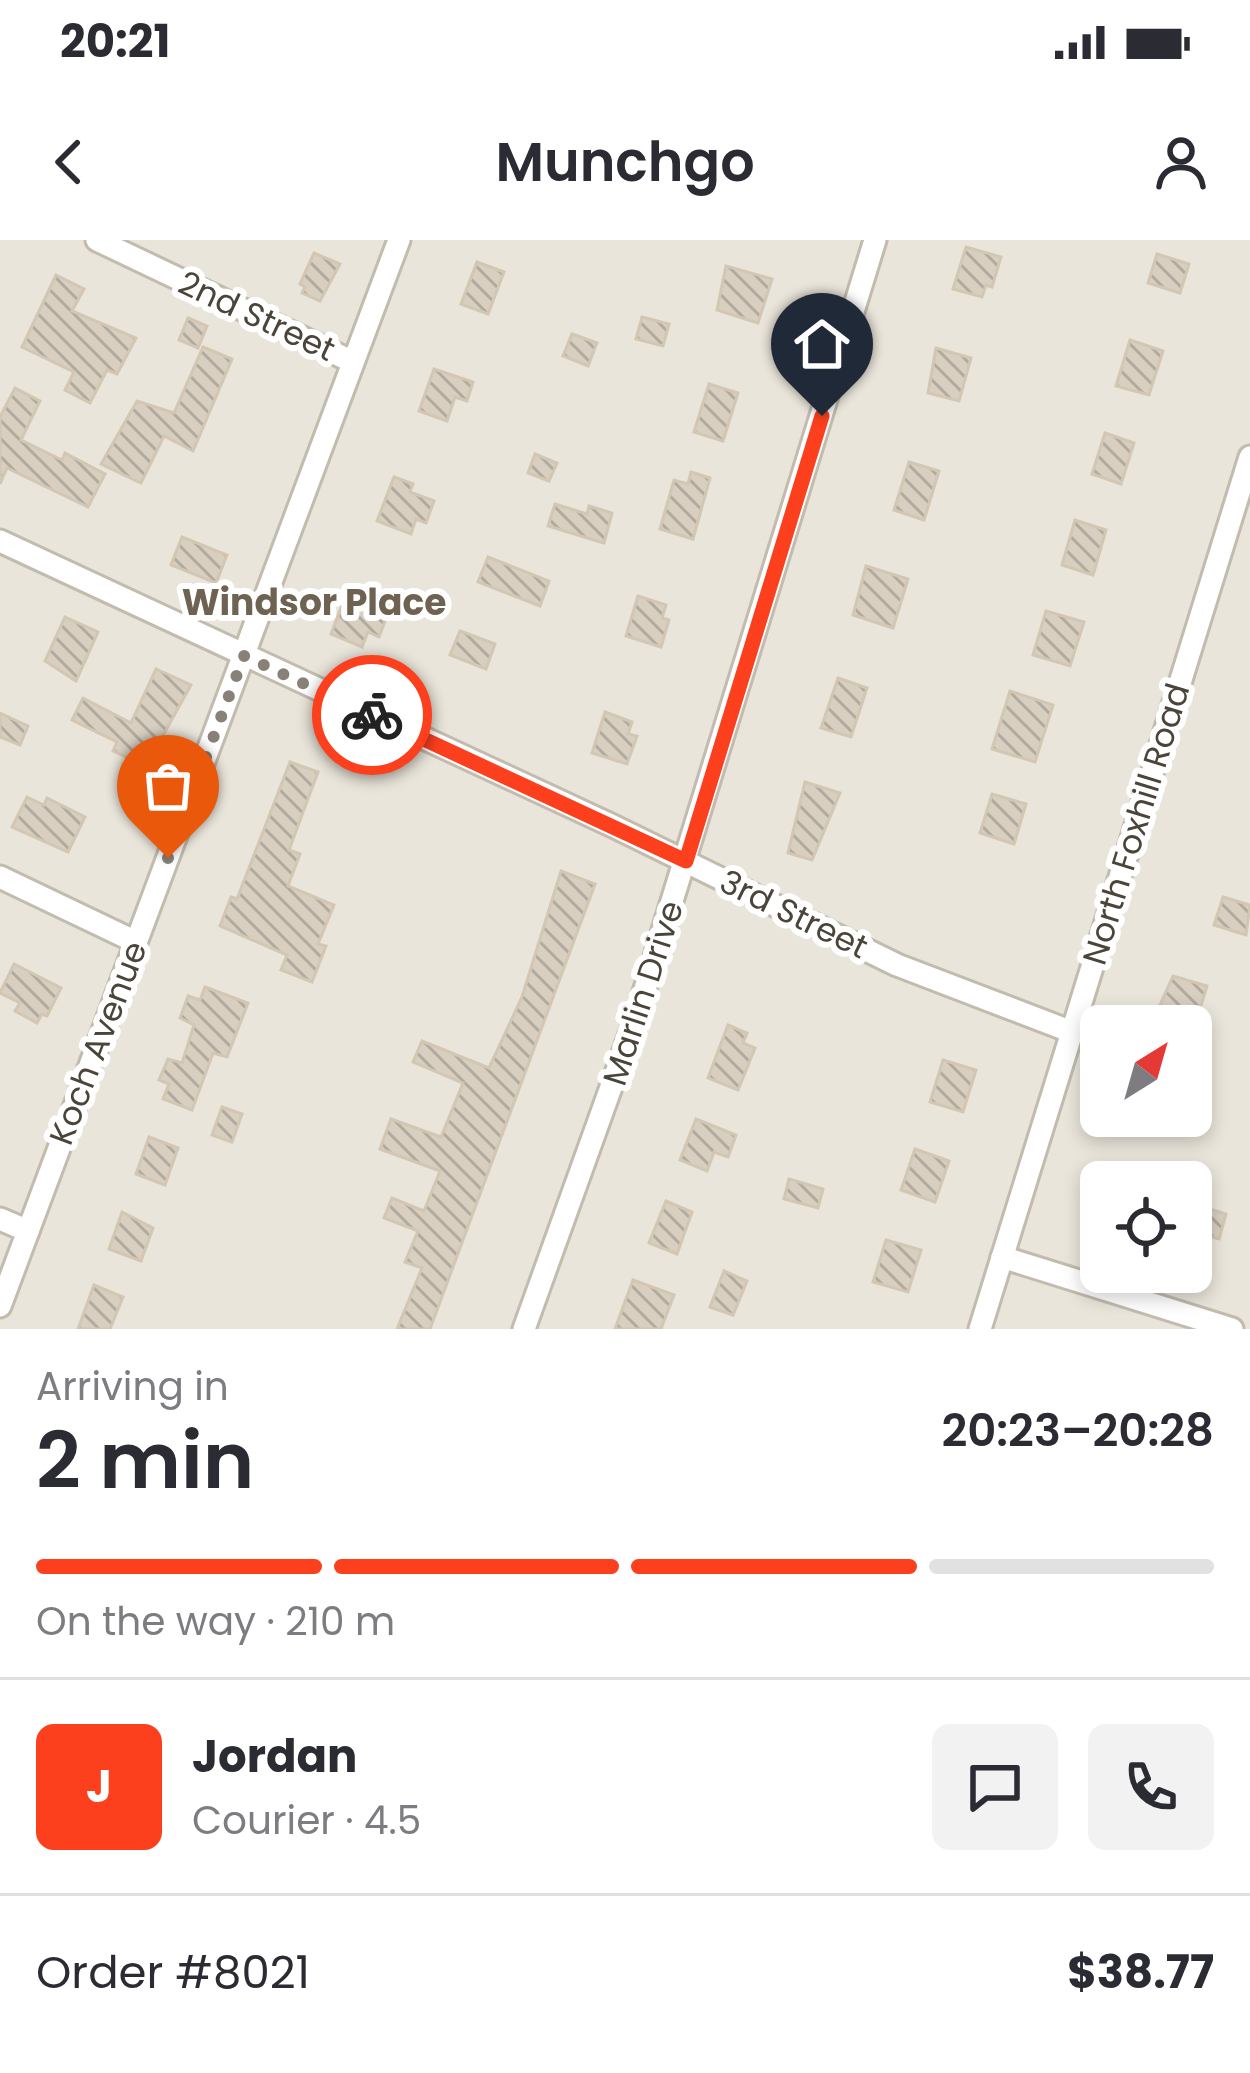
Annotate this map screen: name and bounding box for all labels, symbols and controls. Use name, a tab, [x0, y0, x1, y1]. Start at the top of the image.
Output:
text: 20:21	[60, 10, 170, 73]
text: Munchgo	[495, 124, 755, 200]
icon: back	[36, 129, 102, 195]
icon: person	[1148, 129, 1214, 195]
street label: 2nd Street	[171, 259, 343, 373]
pin	[771, 293, 873, 416]
icon: home	[789, 311, 855, 377]
district label: Windsor Place	[182, 577, 446, 628]
courier	[312, 655, 432, 775]
street label: North Foxhill Road	[1071, 677, 1201, 971]
icon: bike	[339, 682, 405, 748]
pin	[117, 735, 219, 858]
icon: bag	[135, 753, 201, 819]
street label: 3rd Street	[712, 858, 876, 970]
street label: Marlin Drive	[591, 894, 695, 1092]
street label: Koch Avenue	[38, 934, 158, 1152]
north arrow	[1080, 1005, 1212, 1137]
map controls	[1080, 1005, 1212, 1293]
button: locate	[1080, 1161, 1212, 1293]
text: Arriving in	[36, 1359, 229, 1414]
text: 20:23–20:28	[941, 1399, 1214, 1462]
text: 2 min	[36, 1406, 254, 1515]
text: On the way · 210 m	[36, 1594, 395, 1649]
button: chat	[932, 1724, 1058, 1850]
button: phone	[1088, 1724, 1214, 1850]
text: Jordan	[192, 1725, 357, 1788]
text: J	[86, 1755, 112, 1818]
text: Courier · 4.5	[192, 1793, 421, 1848]
text: Order #8021	[36, 1941, 310, 2004]
text: $38.77	[1067, 1941, 1214, 2004]

